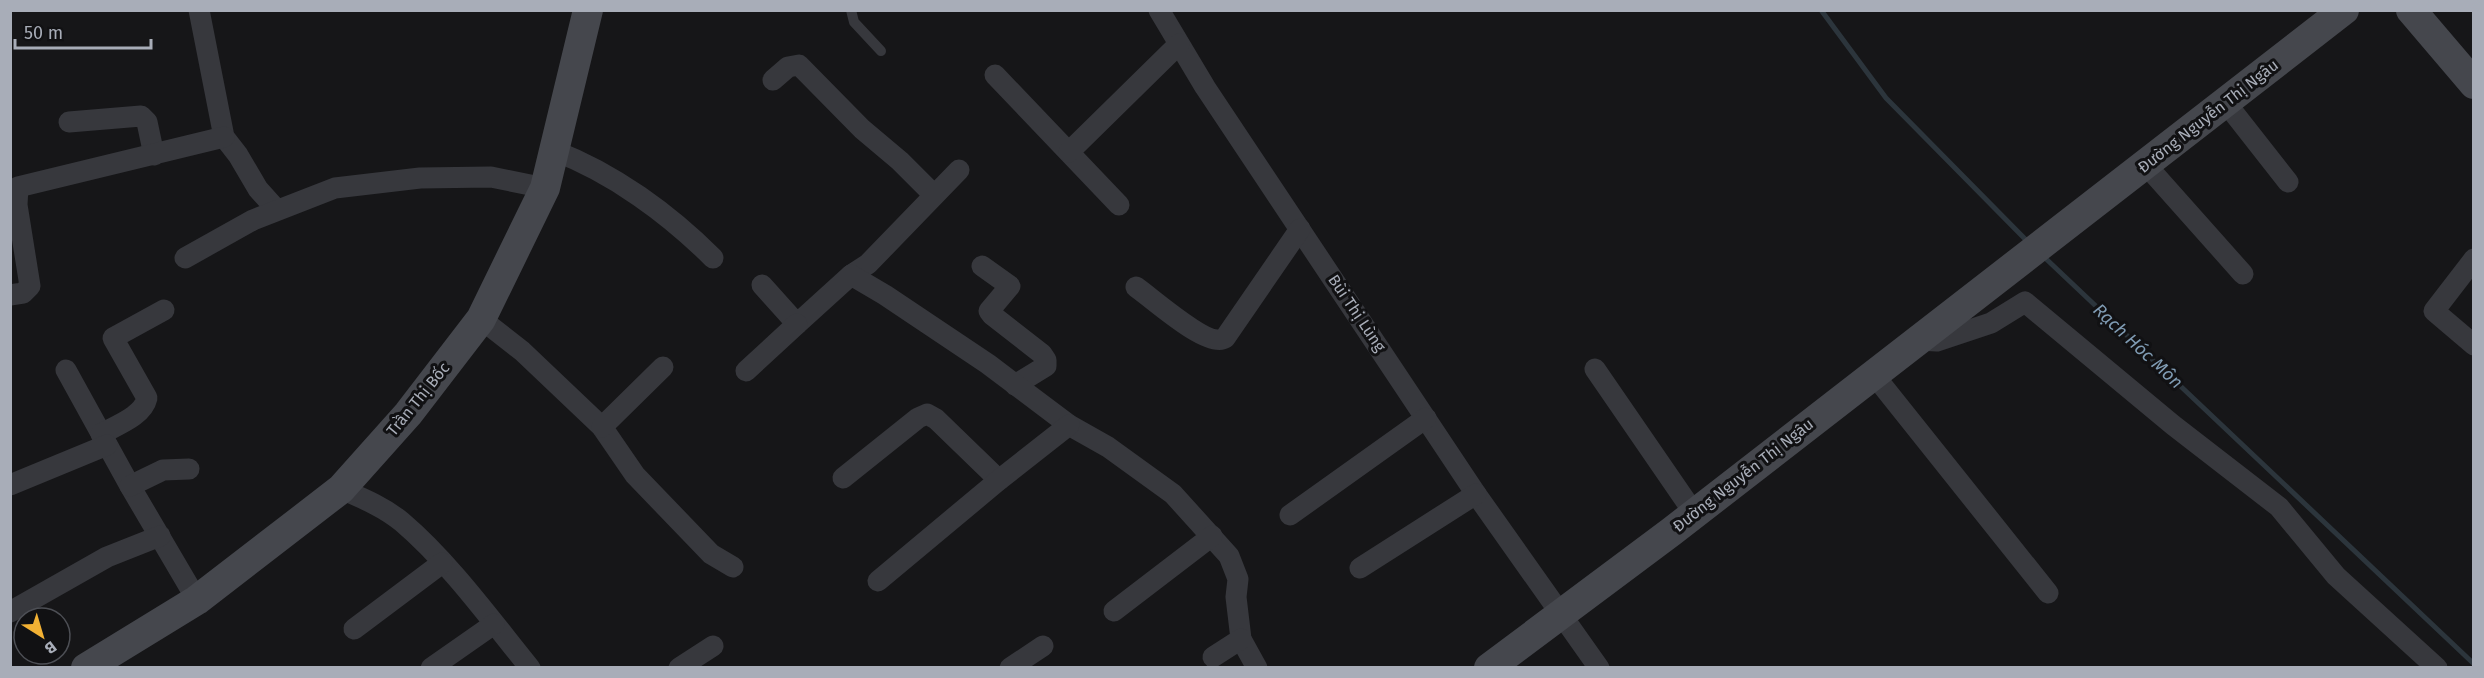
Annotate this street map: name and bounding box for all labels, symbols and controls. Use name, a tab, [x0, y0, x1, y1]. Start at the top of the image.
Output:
scale bar	[15, 12, 152, 50]
text: 50 m	[24, 22, 63, 44]
street label: Đường Nguyễn Thị Ngâu	[2134, 55, 2282, 177]
street label: Bùi Thị Lùng	[1324, 271, 1390, 356]
water label: Rạch Hóc Môn	[2089, 299, 2187, 393]
street label: Trần Thị Bốc	[382, 358, 454, 440]
street label: Đường Nguyễn Thị Ngâu	[1669, 414, 1817, 536]
north arrow	[12, 606, 72, 666]
text: B	[41, 637, 60, 658]

